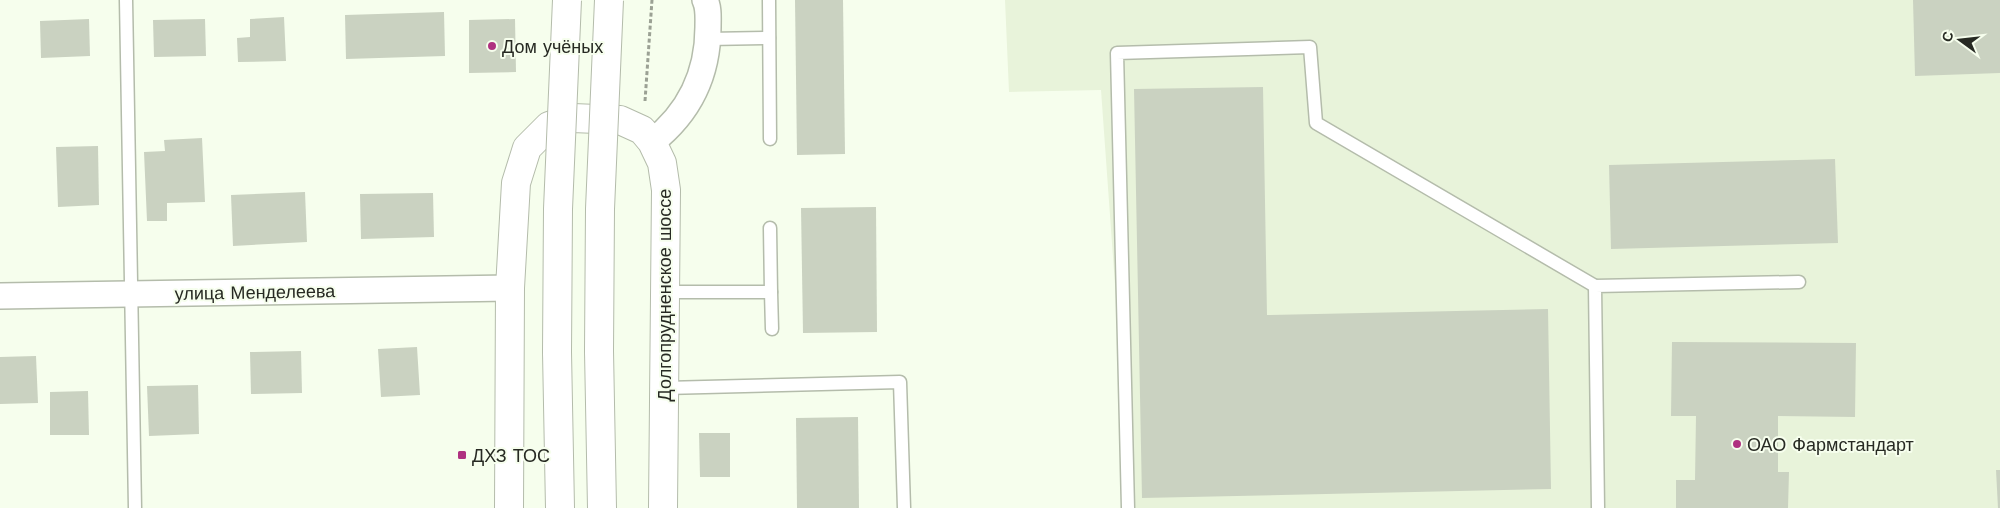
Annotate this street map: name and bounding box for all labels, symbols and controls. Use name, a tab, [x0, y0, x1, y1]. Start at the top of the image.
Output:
north arrow	[1935, 15, 1985, 65]
text: С	[1938, 30, 1956, 44]
place label: Дом учёных	[502, 36, 603, 57]
marker: Дом учёных	[486, 40, 498, 52]
street label: Долгопрудненское шоссе	[654, 189, 675, 401]
street label: улица Менделеева	[175, 280, 336, 304]
place label: ОАО Фармстандарт	[1747, 434, 1914, 455]
marker: ОАО Фармстандарт	[1731, 438, 1743, 450]
place label: ДХЗ ТОС	[472, 445, 550, 466]
marker: ДХЗ ТОС	[456, 449, 468, 461]

